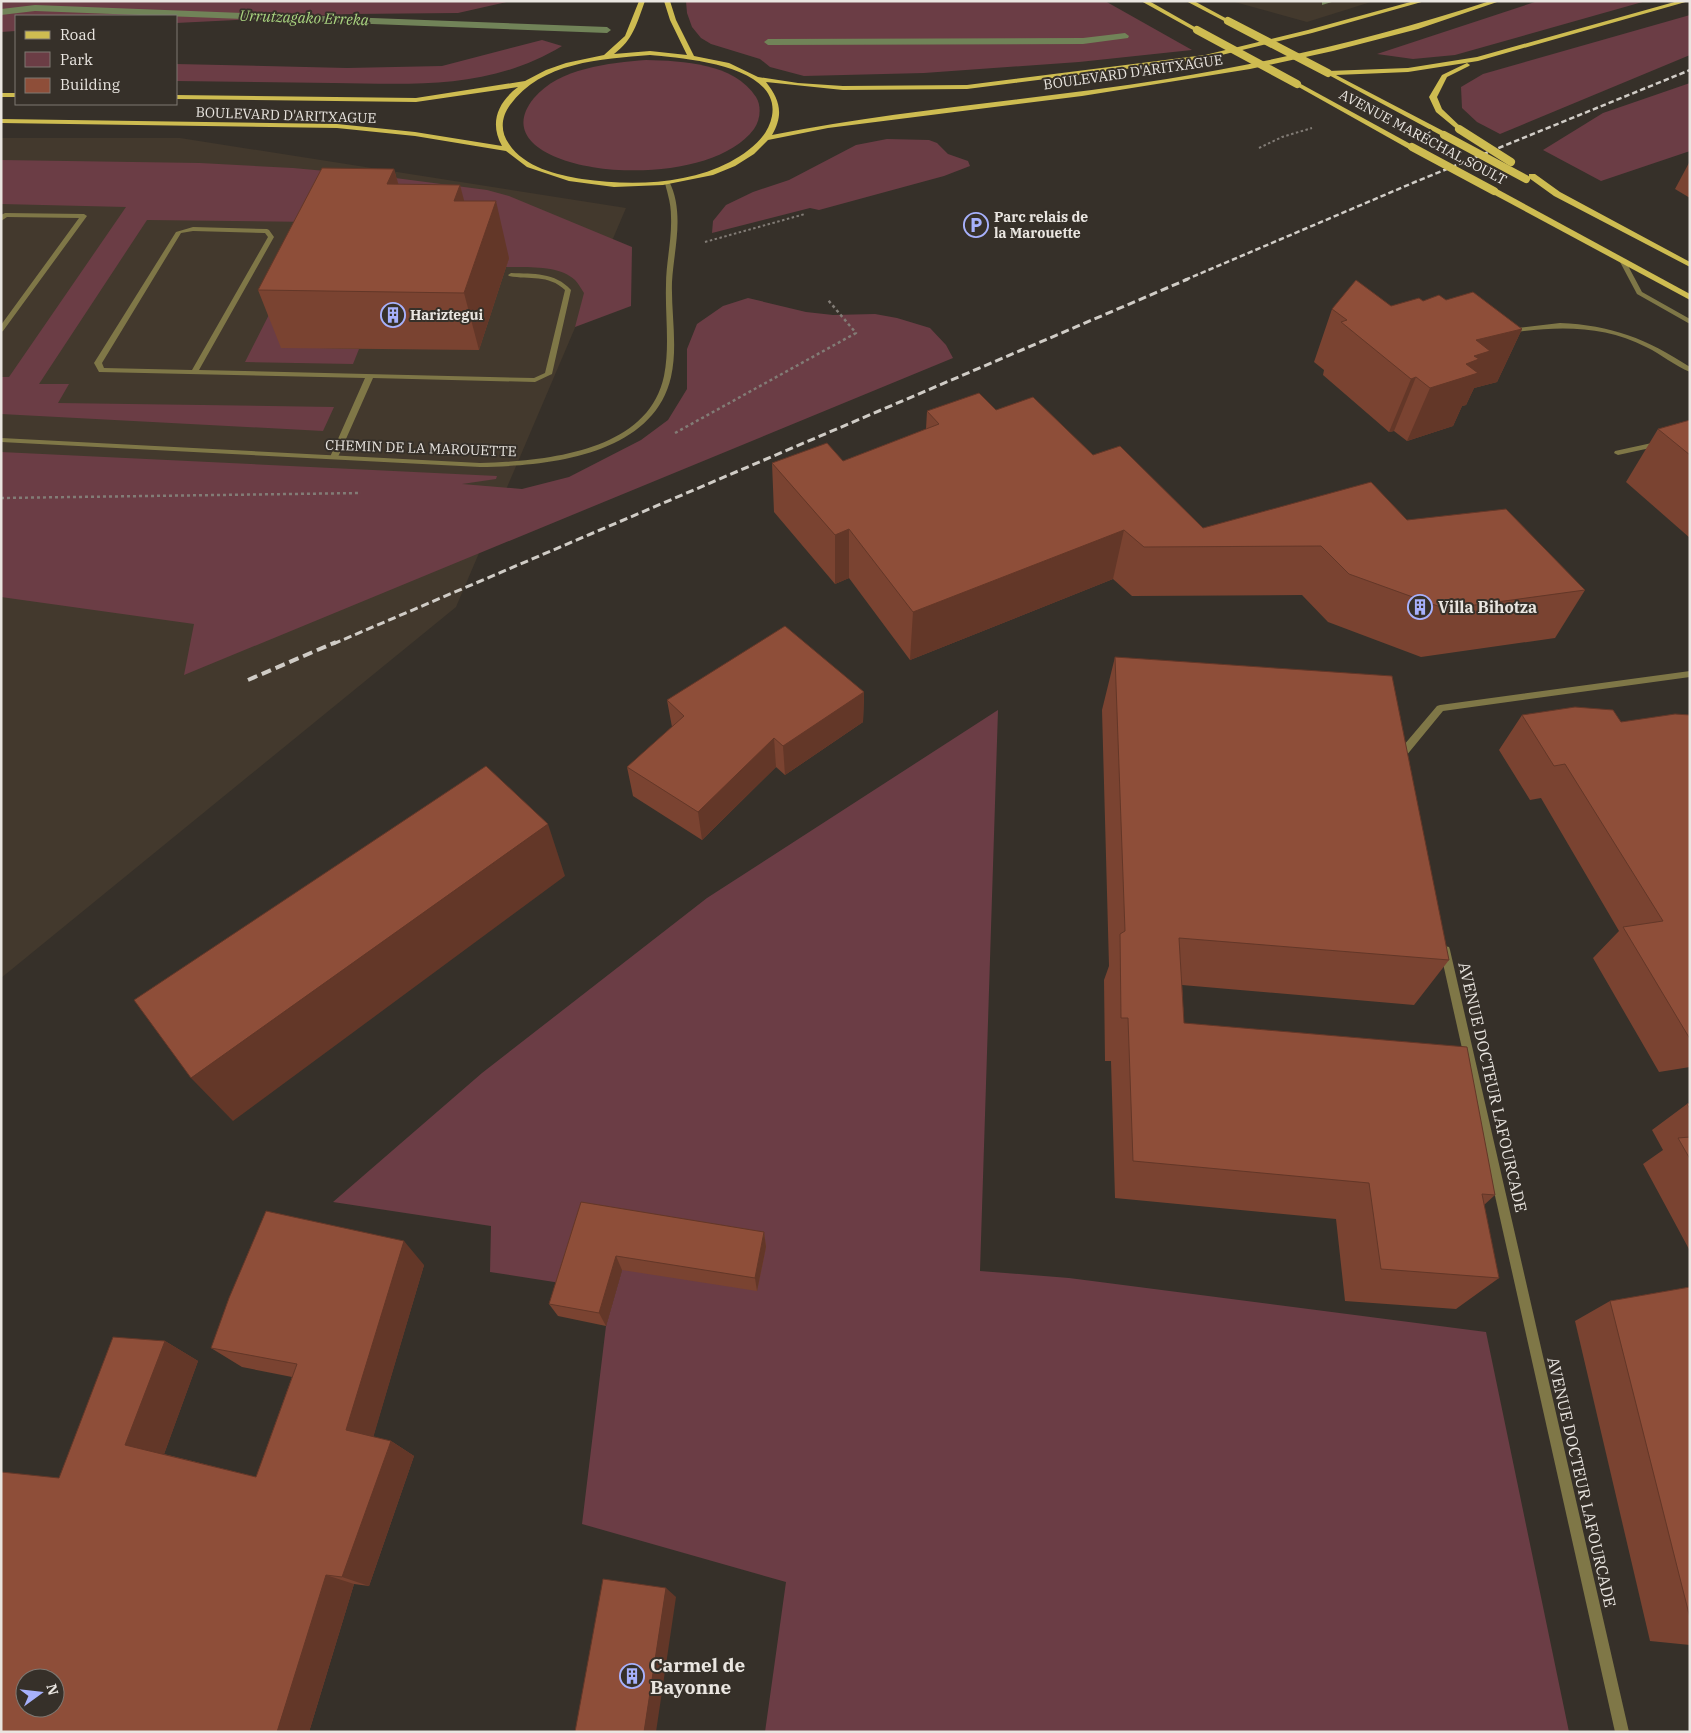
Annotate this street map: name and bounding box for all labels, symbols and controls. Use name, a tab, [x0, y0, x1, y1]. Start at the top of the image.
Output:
water label: Urrutzagako Erreka	[239, 6, 370, 29]
legend	[15, 15, 178, 105]
text: Road	[60, 25, 96, 44]
text: Park	[60, 50, 93, 69]
street label: BOULEVARD D'ARITXAGUE	[1042, 50, 1224, 94]
text: Building	[60, 75, 120, 94]
street label: AVENUE MARÉCHAL SOULT	[1336, 84, 1510, 189]
street label: BOULEVARD D'ARITXAGUE	[195, 103, 377, 127]
place label: Parc relais de la Marouette	[994, 208, 1088, 242]
parking icon: Parc relais de la Marouette	[963, 212, 989, 238]
building icon: Hariztegui	[380, 302, 406, 328]
place label: Hariztegui	[410, 306, 483, 324]
street label: CHEMIN DE LA MAROUETTE	[325, 436, 517, 460]
building icon: Villa Bihotza	[1407, 594, 1433, 620]
place label: Villa Bihotza	[1438, 597, 1537, 617]
street label: AVENUE DOCTEUR LAFOURCADE	[1454, 960, 1532, 1214]
street label: AVENUE DOCTEUR LAFOURCADE	[1543, 1355, 1621, 1609]
place label: Carmel de Bayonne	[650, 1653, 745, 1699]
building icon: Carmel de Bayonne	[619, 1663, 645, 1689]
north arrow	[15, 1668, 65, 1718]
text: N	[42, 1682, 63, 1697]

